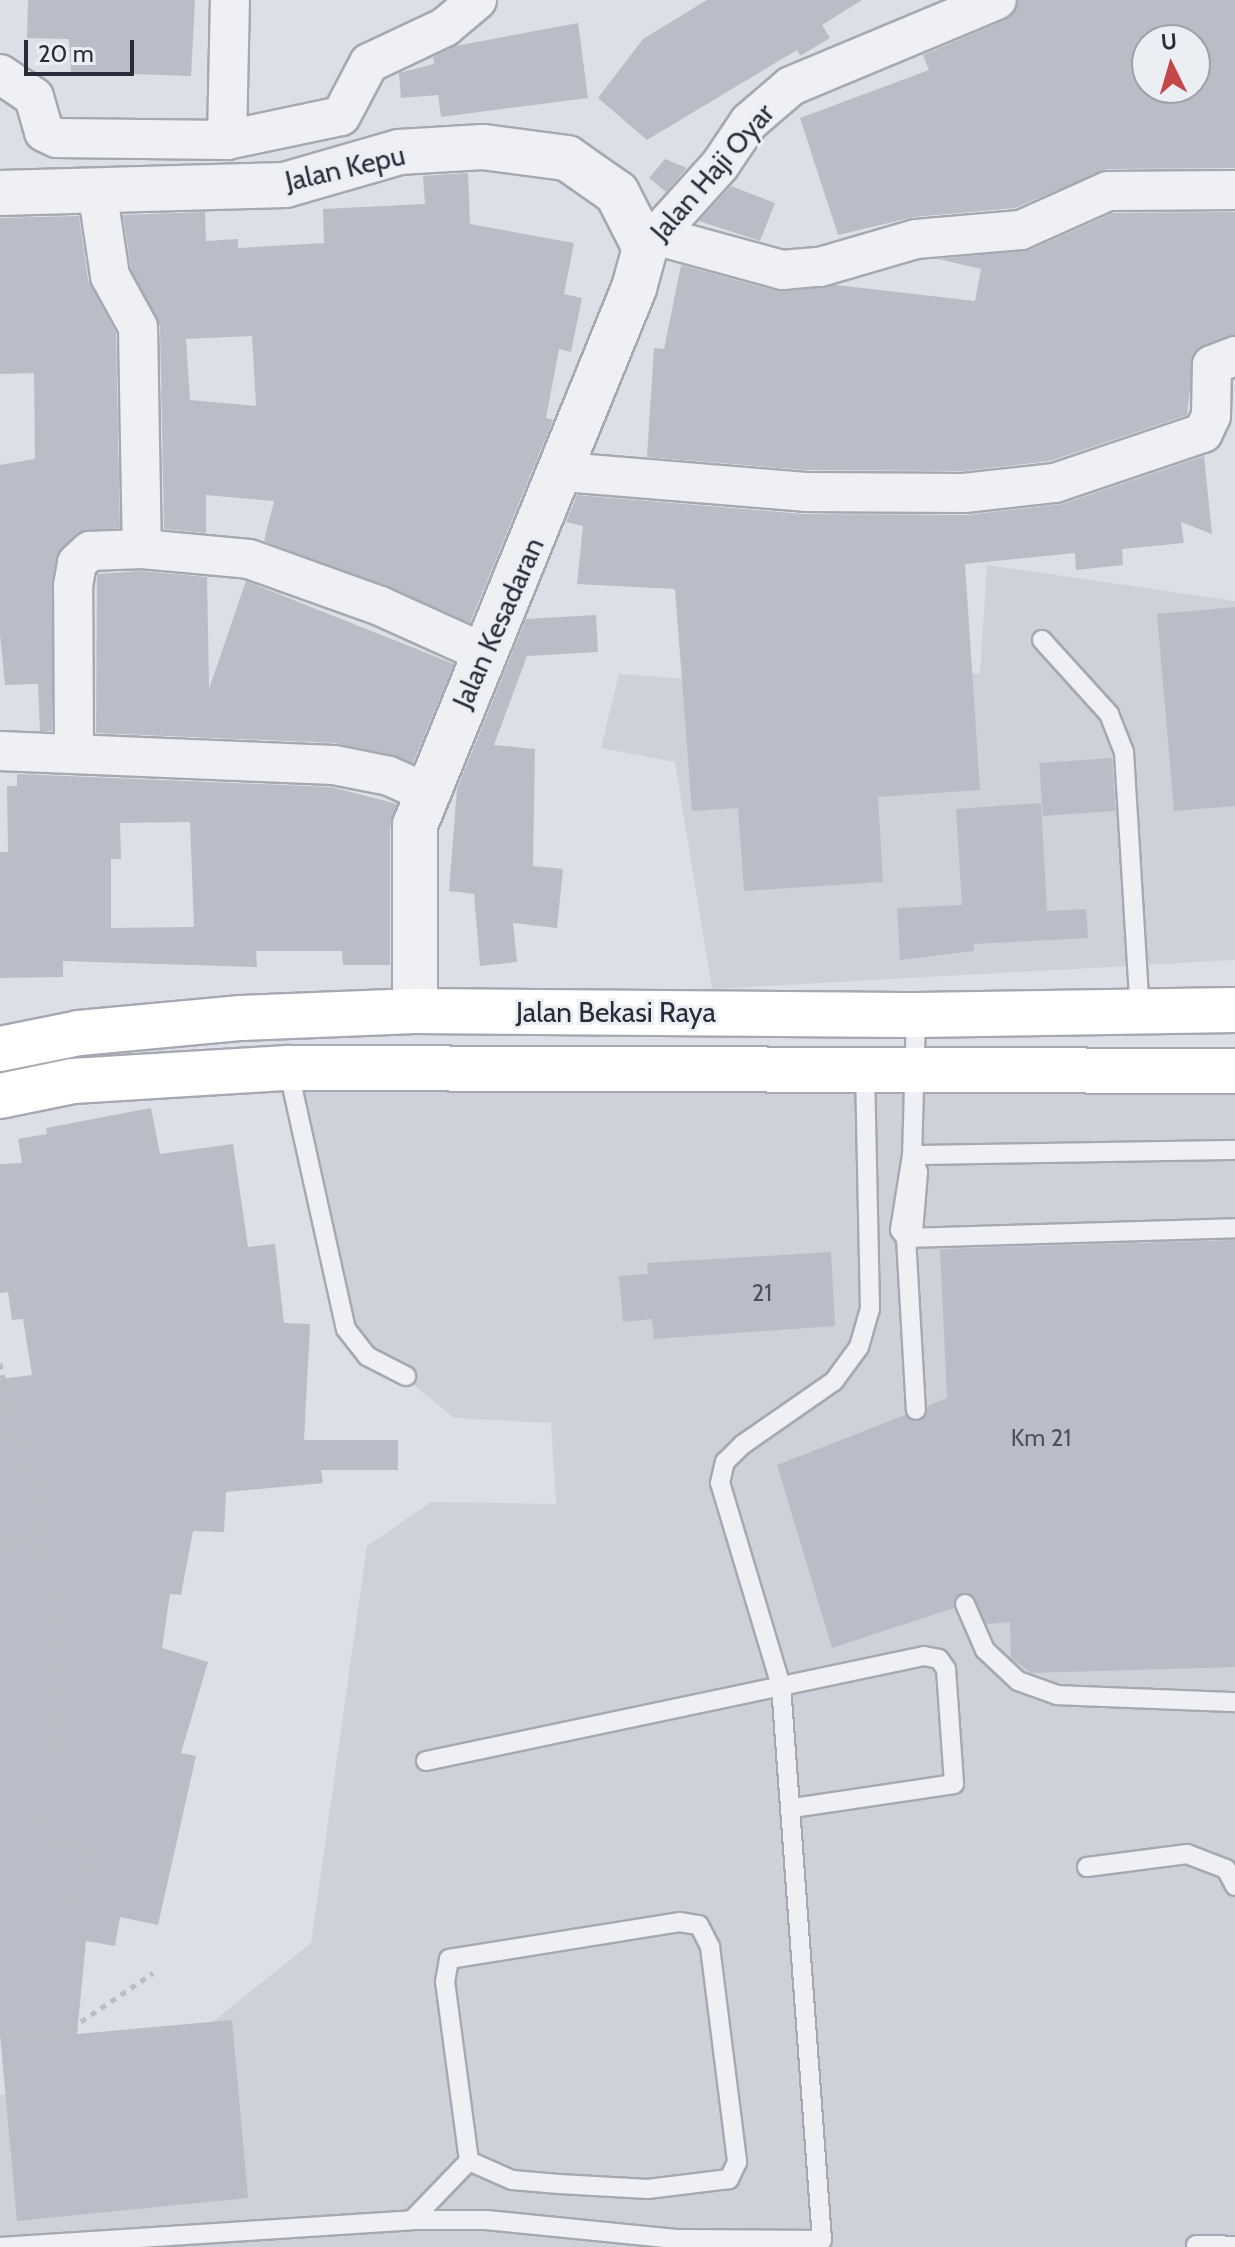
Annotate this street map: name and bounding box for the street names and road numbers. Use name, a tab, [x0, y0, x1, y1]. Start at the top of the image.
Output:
street label: Jalan Haji Oyar	[643, 96, 781, 248]
street label: Jalan Kepu	[282, 138, 408, 198]
street label: Jalan Kesadaran	[445, 532, 551, 714]
street label: Jalan Bekasi Raya	[516, 995, 716, 1029]

